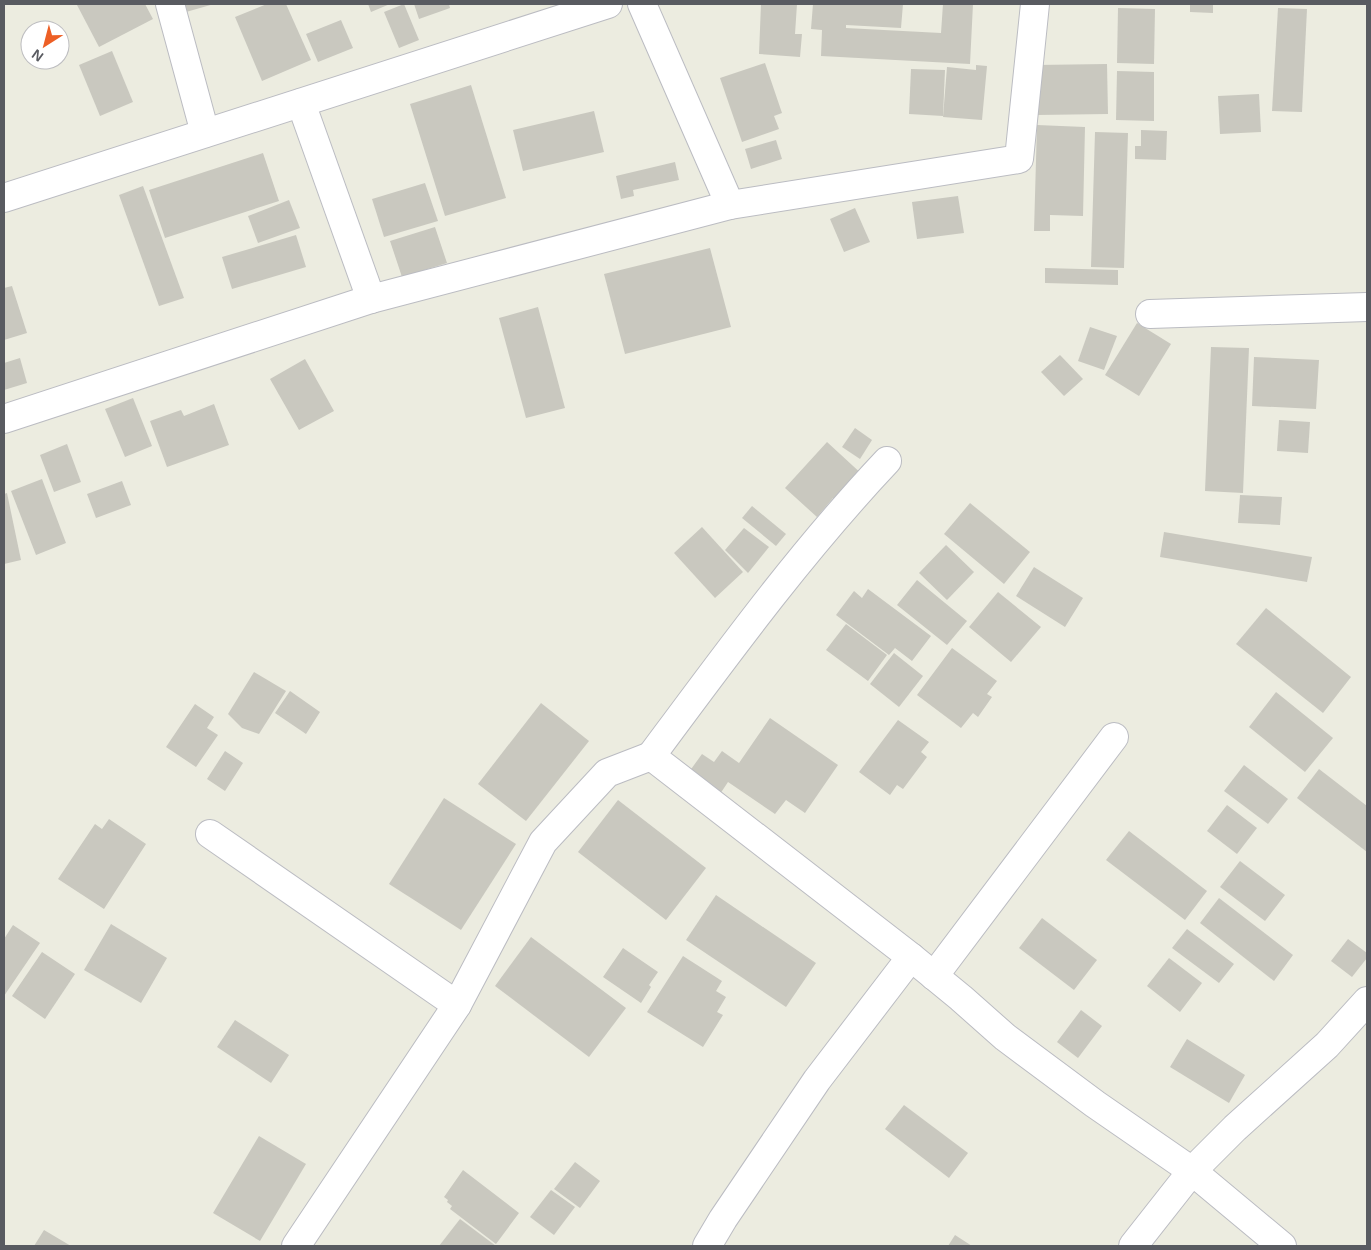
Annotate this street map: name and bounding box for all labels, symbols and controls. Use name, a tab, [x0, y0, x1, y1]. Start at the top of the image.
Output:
north arrow	[20, 20, 70, 70]
text: N	[29, 46, 46, 65]

